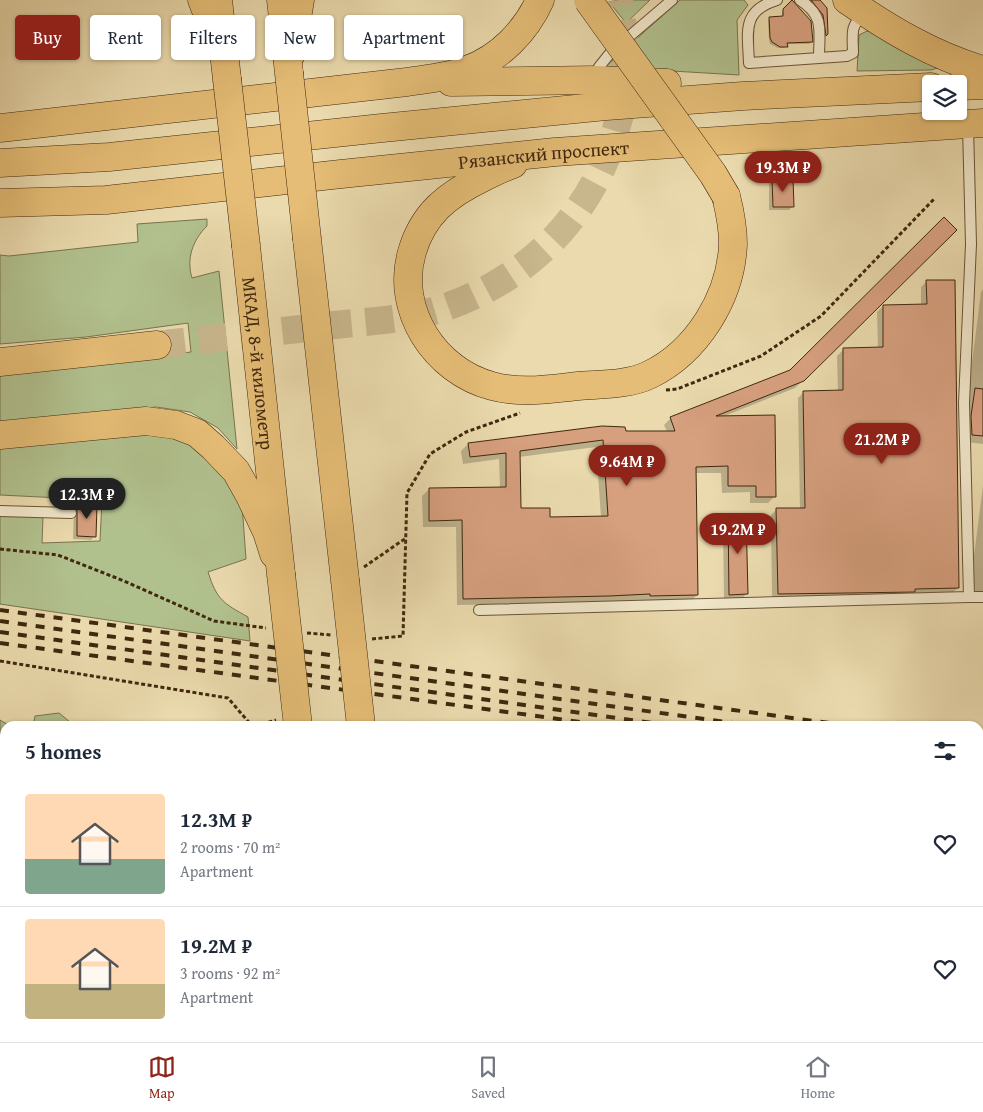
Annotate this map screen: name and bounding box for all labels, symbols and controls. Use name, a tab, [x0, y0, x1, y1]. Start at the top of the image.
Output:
chip: Buy	[15, 15, 80, 60]
chip: Rent	[90, 15, 161, 60]
chip: Filters	[171, 15, 255, 60]
chip: New	[265, 15, 334, 60]
chip: Apartment	[344, 15, 463, 60]
map controls	[922, 75, 967, 120]
button: layers	[922, 75, 967, 120]
street label: Рязанский проспект	[457, 133, 631, 176]
pin: 19.3M ₽	[737, 150, 829, 193]
text: 19.3M ₽	[756, 155, 810, 179]
street label: МКАД, 8-й километр	[235, 276, 282, 451]
pin: 21.2M ₽	[836, 422, 928, 465]
text: 21.2M ₽	[855, 427, 909, 451]
pin: 9.64M ₽	[581, 444, 673, 487]
text: 9.64M ₽	[600, 449, 654, 473]
pin: 12.3M ₽	[41, 478, 133, 520]
text: 12.3M ₽	[60, 482, 114, 506]
pin: 19.2M ₽	[692, 512, 784, 555]
text: 19.2M ₽	[711, 517, 765, 541]
text: 5 homes	[25, 736, 101, 767]
icon: filters	[931, 737, 959, 765]
text: 12.3M ₽	[180, 804, 252, 835]
icon: home	[65, 814, 125, 874]
icon: heart	[931, 830, 959, 858]
text: 2 rooms · 70 m²	[180, 835, 280, 859]
text: Apartment	[180, 859, 253, 883]
text: 19.2M ₽	[180, 930, 252, 961]
icon: home	[65, 939, 125, 999]
icon: heart	[931, 955, 959, 983]
text: 3 rooms · 92 m²	[180, 961, 280, 985]
text: Apartment	[180, 985, 253, 1009]
tab: Map	[148, 1053, 176, 1103]
tab: Saved	[471, 1053, 505, 1103]
tab: Home	[801, 1053, 835, 1103]

